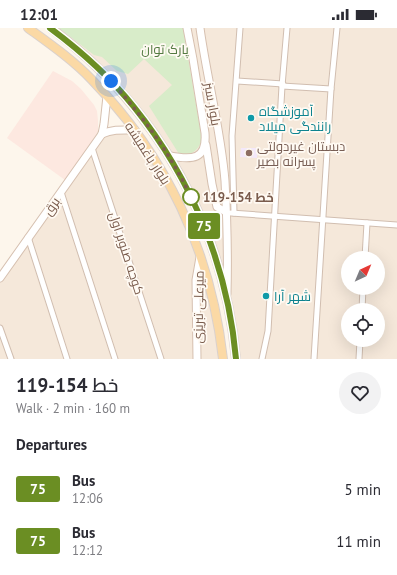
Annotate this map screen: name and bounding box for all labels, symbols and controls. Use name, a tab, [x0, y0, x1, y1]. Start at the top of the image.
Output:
text: 12:01	[20, 5, 58, 24]
park label: پارک توان	[141, 41, 189, 59]
your location	[101, 71, 121, 91]
street label: بلوار سبز	[200, 80, 225, 127]
place label: آموزشگاه رانندگی میلاد	[259, 103, 331, 135]
marker: آموزشگاه رانندگی میلاد	[246, 113, 256, 123]
street label: بلوار باغمیشه	[121, 119, 174, 188]
place label: دبستان غیردولتی پسرانه بصیر	[256, 138, 345, 171]
marker: دبستان غیردولتی پسرانه بصیر	[244, 148, 254, 158]
marker: خط 154-119	[182, 188, 200, 206]
place label: خط 154-119	[203, 189, 274, 206]
street label: برق	[39, 194, 64, 219]
street label: کوچه صنوبر اول	[104, 210, 148, 297]
line badge: 75	[186, 213, 222, 239]
text: 75	[196, 217, 212, 235]
north arrow	[341, 251, 385, 295]
map controls	[341, 251, 385, 347]
street label: میرعلی تبریزی	[189, 270, 208, 344]
place label: شهر آرا	[274, 288, 311, 305]
marker: شهر آرا	[261, 291, 271, 301]
button: locate	[341, 303, 385, 347]
button: heart	[339, 372, 381, 414]
text: خط 154-119	[16, 373, 118, 397]
text: Walk · 2 min · 160 m	[16, 400, 130, 417]
text: Departures	[16, 435, 87, 454]
text: Bus	[72, 471, 95, 490]
text: 75	[30, 480, 46, 498]
text: 5 min	[344, 480, 381, 499]
text: 12:06	[72, 490, 103, 507]
text: Bus	[72, 523, 95, 542]
text: 75	[30, 532, 46, 550]
text: 11 min	[336, 532, 381, 551]
text: 12:12	[72, 542, 103, 559]

